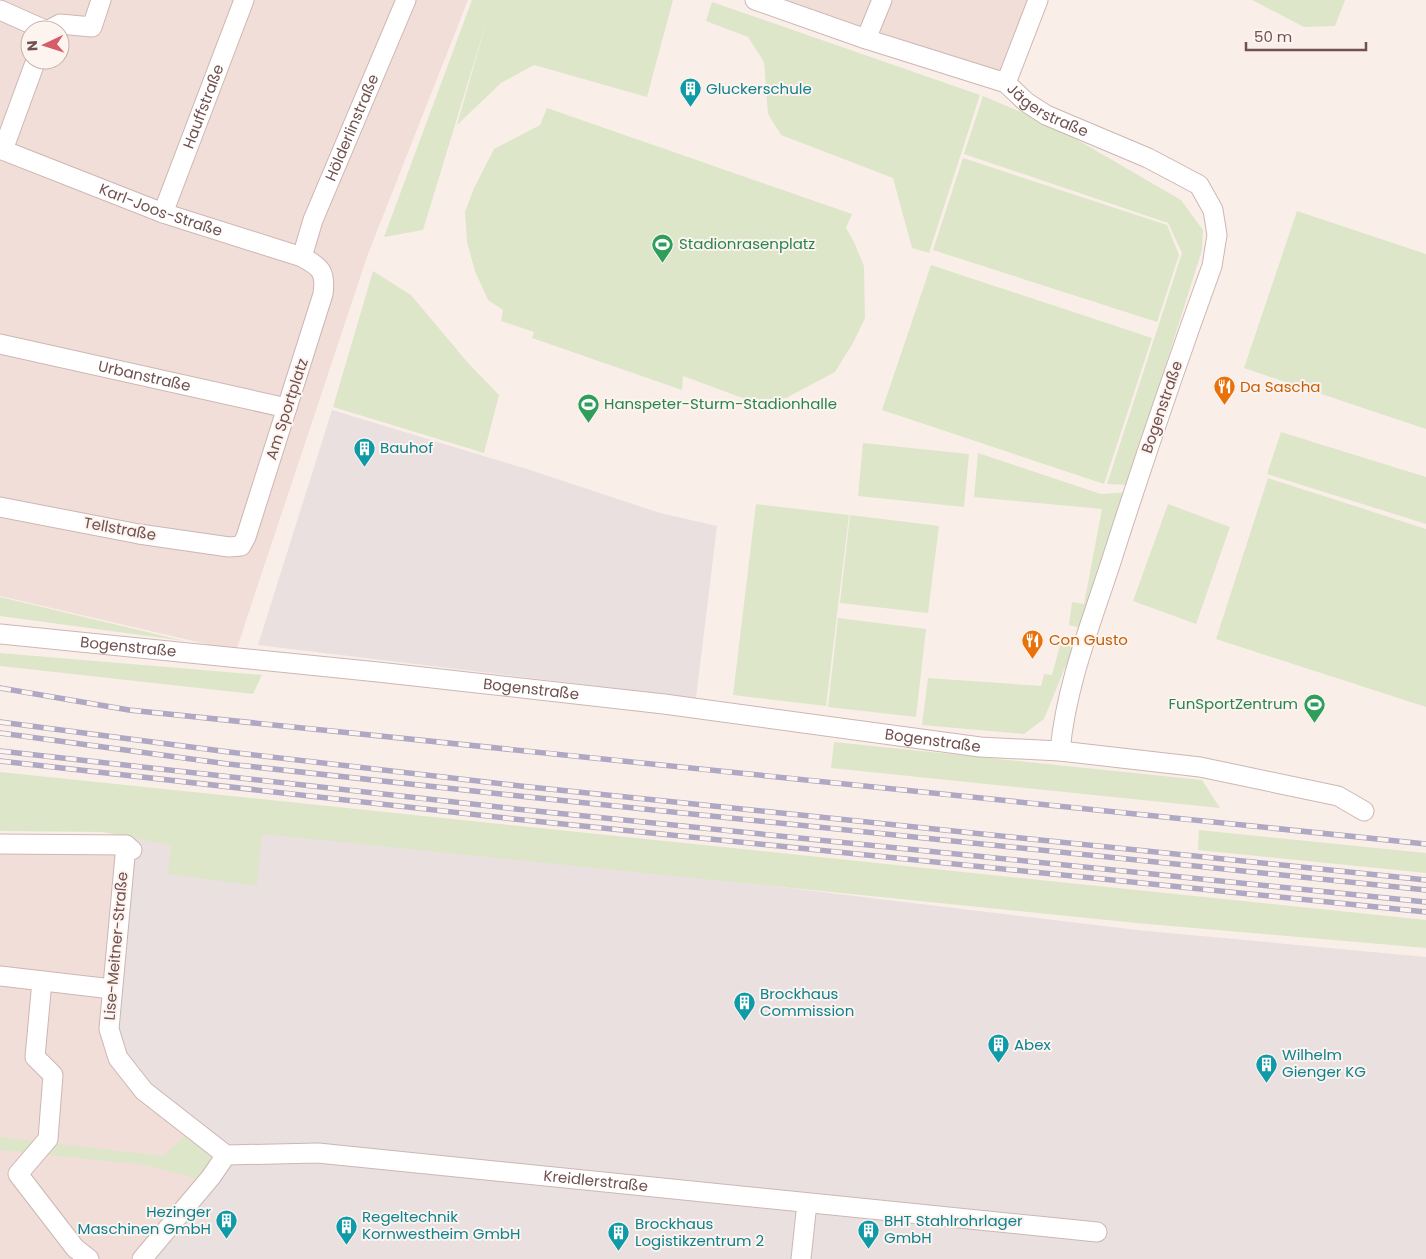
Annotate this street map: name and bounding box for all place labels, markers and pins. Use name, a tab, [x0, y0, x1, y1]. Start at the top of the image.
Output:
building icon: Gluckerschule	[678, 77, 702, 108]
place label: Gluckerschule	[706, 78, 812, 99]
sports icon: Stadionrasenplatz	[651, 232, 675, 263]
place label: Stadionrasenplatz	[679, 233, 815, 254]
restaurant icon: Da Sascha	[1212, 375, 1236, 406]
place label: Da Sascha	[1240, 376, 1320, 397]
sports icon: Hanspeter-Sturm-Stadionhalle	[576, 392, 600, 423]
place label: Hanspeter-Sturm-Stadionhalle	[604, 393, 837, 414]
building icon: Bauhof	[352, 436, 376, 467]
place label: Bauhof	[380, 437, 433, 458]
restaurant icon: Con Gusto	[1021, 628, 1045, 659]
place label: Con Gusto	[1049, 629, 1128, 650]
sports icon: FunSportZentrum	[1302, 692, 1326, 723]
place label: FunSportZentrum	[1169, 693, 1298, 714]
place label: Brockhaus Commission	[760, 983, 854, 1021]
building icon: Brockhaus Commission	[732, 991, 756, 1022]
building icon: Abex	[986, 1033, 1010, 1064]
place label: Abex	[1014, 1034, 1051, 1055]
place label: Wilhelm Gienger KG	[1282, 1044, 1366, 1082]
building icon: Wilhelm Gienger KG	[1254, 1052, 1278, 1083]
place label: Hezinger Maschinen GmbH	[78, 1201, 211, 1239]
place label: Regeltechnik Kornwestheim GmbH	[362, 1206, 520, 1244]
building icon: Hezinger Maschinen GmbH	[215, 1209, 239, 1240]
place label: BHT Stahlrohrlager GmbH	[884, 1210, 1023, 1248]
place label: Brockhaus Logistikzentrum 2	[635, 1213, 764, 1251]
building icon: Regeltechnik Kornwestheim GmbH	[334, 1214, 358, 1245]
building icon: BHT Stahlrohrlager GmbH	[856, 1218, 880, 1249]
building icon: Brockhaus Logistikzentrum 2	[607, 1221, 631, 1252]

